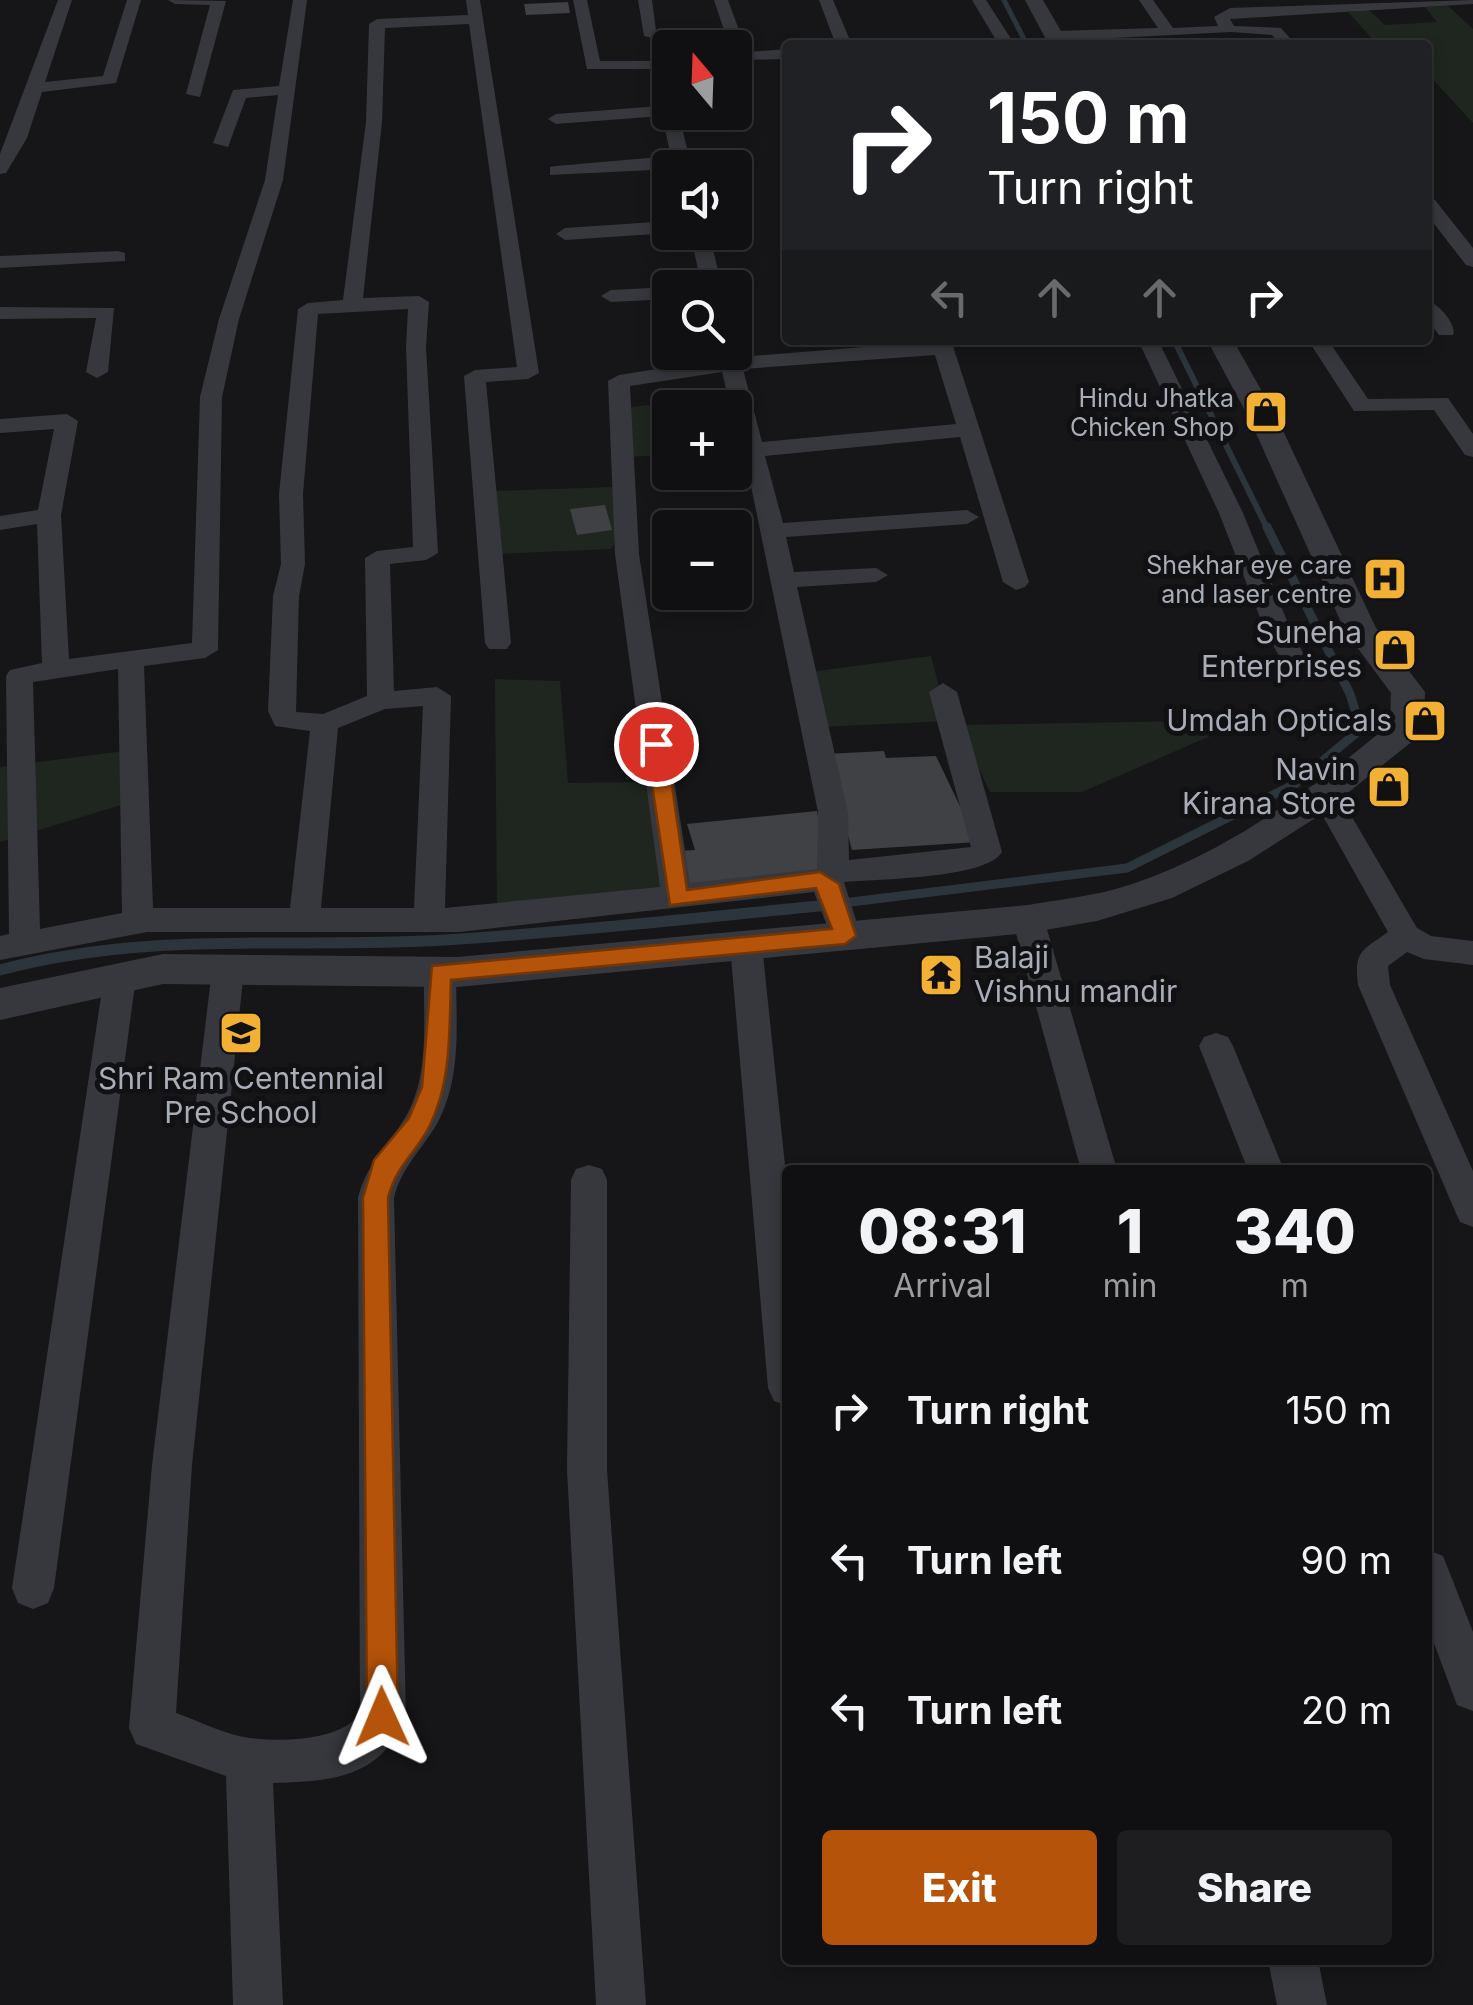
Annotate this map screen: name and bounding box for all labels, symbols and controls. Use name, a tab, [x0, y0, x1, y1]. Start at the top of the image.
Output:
north arrow	[652, 30, 752, 130]
map controls	[652, 30, 752, 610]
text: 150 m	[987, 75, 1190, 160]
icon: right	[822, 80, 952, 210]
button: sound	[652, 150, 752, 250]
text: Turn right	[987, 160, 1194, 215]
button: search	[652, 270, 752, 370]
icon: left	[922, 270, 977, 325]
icon: ahead	[1027, 270, 1082, 325]
icon: ahead	[1132, 270, 1187, 325]
icon: right	[1237, 270, 1292, 325]
place label: Hindu Jhatka Chicken Shop	[1070, 383, 1234, 442]
shop icon: Hindu Jhatka Chicken Shop	[1243, 389, 1289, 435]
button: +	[652, 390, 752, 490]
button: −	[652, 510, 752, 610]
place label: Shekhar eye care and laser centre	[1146, 550, 1352, 609]
hospital icon: Shekhar eye care and laser centre	[1362, 556, 1408, 602]
place label: Suneha Enterprises	[1201, 614, 1362, 684]
shop icon: Suneha Enterprises	[1372, 627, 1418, 673]
shop icon: Umdah Opticals	[1402, 698, 1448, 744]
pin	[614, 702, 699, 787]
place label: Umdah Opticals	[1166, 702, 1392, 738]
icon: arrive	[629, 717, 684, 772]
place label: Navin Kirana Store	[1182, 751, 1356, 821]
shop icon: Navin Kirana Store	[1366, 764, 1412, 810]
place label: Balaji Vishnu mandir	[974, 939, 1177, 1009]
temple icon: Balaji Vishnu mandir	[918, 952, 964, 998]
school or university icon: Shri Ram Centennial Pre School	[218, 1010, 264, 1056]
place label: Shri Ram Centennial Pre School	[98, 1060, 384, 1130]
text: 08:31	[858, 1195, 1027, 1267]
text: 1	[1117, 1195, 1143, 1267]
text: 340	[1234, 1195, 1356, 1267]
text: Arrival	[893, 1266, 992, 1305]
text: min	[1103, 1266, 1157, 1305]
text: m	[1281, 1266, 1309, 1305]
icon: right	[822, 1383, 877, 1438]
text: Turn right	[907, 1387, 1089, 1433]
text: 150 m	[1285, 1387, 1392, 1433]
icon: left	[822, 1533, 877, 1588]
text: Turn left	[907, 1537, 1062, 1583]
text: 90 m	[1300, 1537, 1392, 1583]
position arrow	[330, 1665, 434, 1769]
icon: left	[822, 1683, 877, 1738]
text: Turn left	[907, 1687, 1062, 1733]
text: 20 m	[1301, 1687, 1392, 1733]
button: Exit	[822, 1830, 1097, 1945]
button: Share	[1117, 1830, 1392, 1945]

